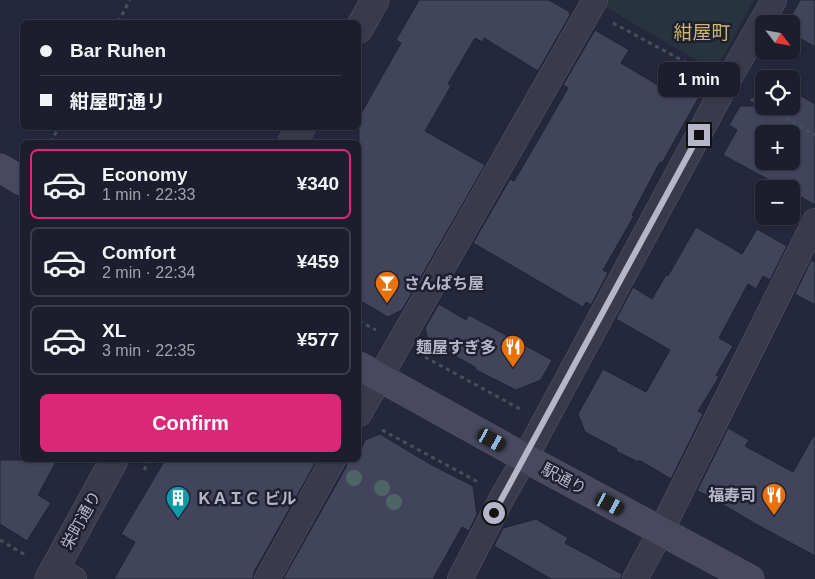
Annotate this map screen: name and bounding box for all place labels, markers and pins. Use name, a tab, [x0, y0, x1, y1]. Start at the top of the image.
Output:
bar icon: さんぱち屋	[374, 270, 400, 304]
place label: さんぱち屋	[404, 275, 484, 292]
restaurant icon: 麺屋すぎ多	[500, 334, 526, 368]
place label: 麺屋すぎ多	[416, 339, 496, 356]
restaurant icon: 福寿司	[761, 482, 787, 516]
building icon: ＫＡＩＣ ビル	[165, 485, 191, 519]
place label: 福寿司	[708, 487, 756, 504]
place label: ＫＡＩＣ ビル	[196, 490, 296, 507]

